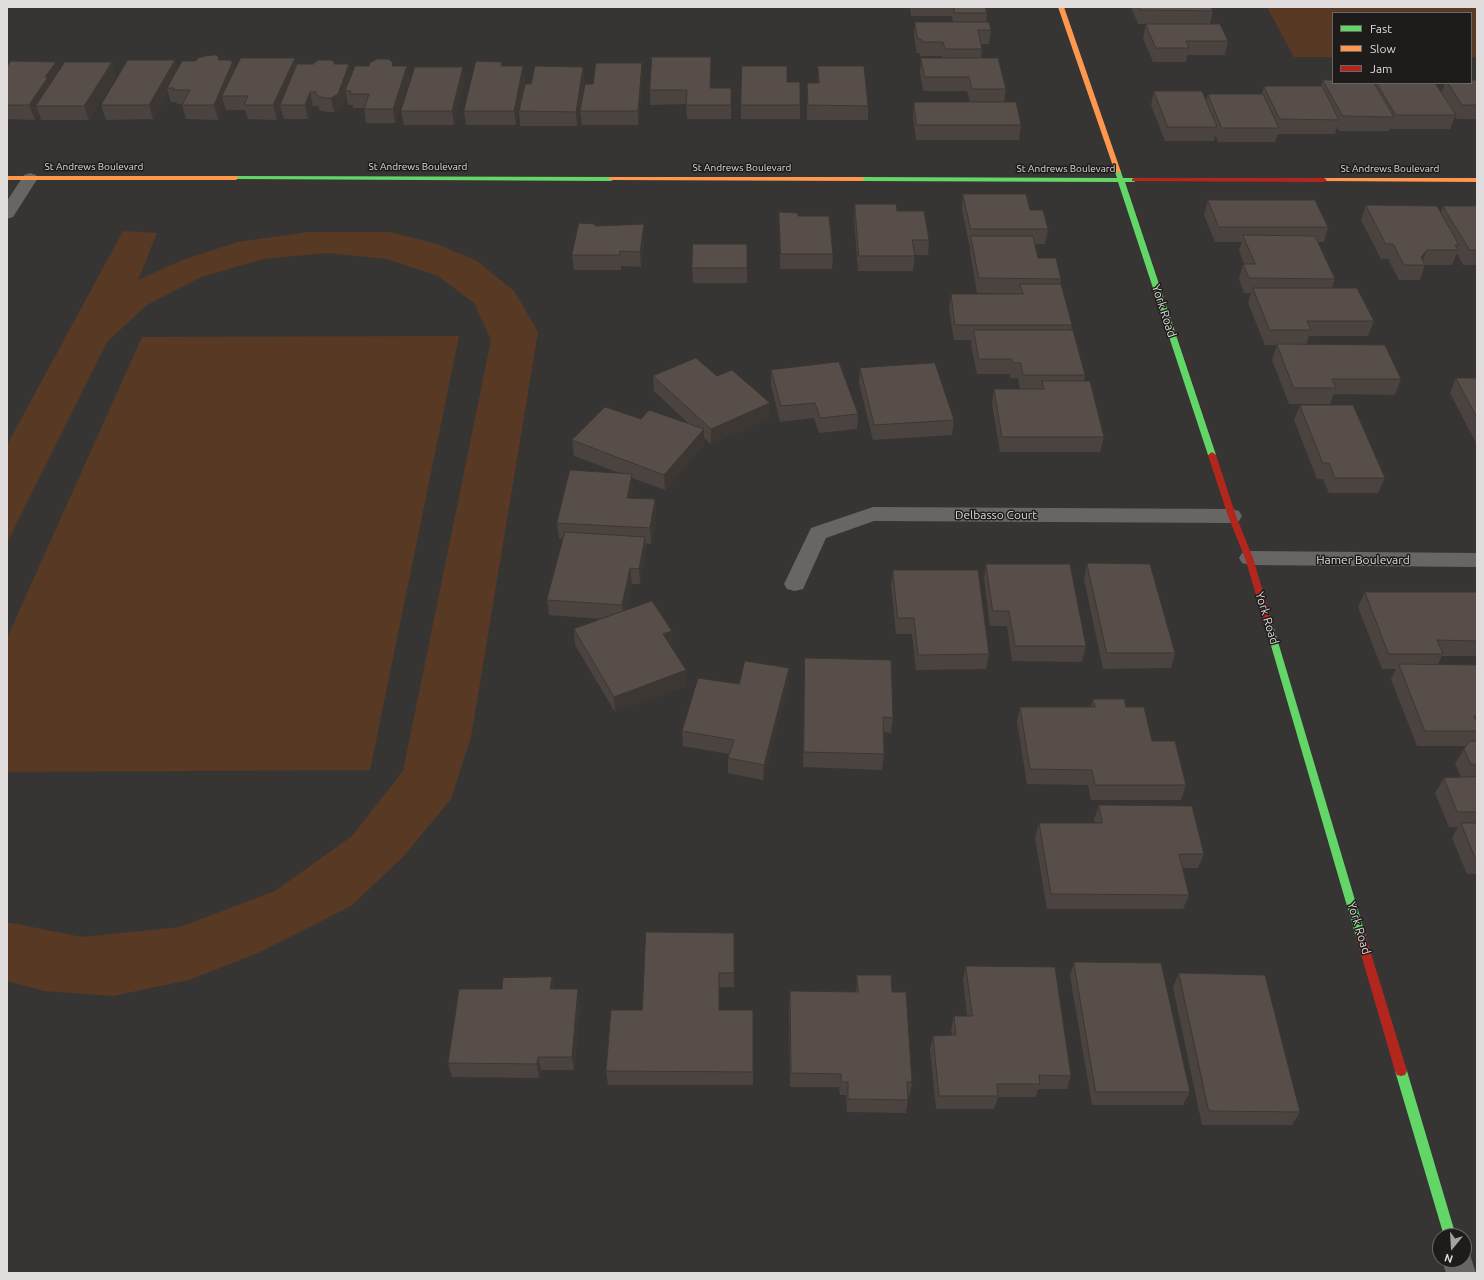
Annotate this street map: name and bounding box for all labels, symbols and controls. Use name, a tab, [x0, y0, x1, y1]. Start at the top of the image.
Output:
legend	[1332, 12, 1472, 84]
text: Fast	[1370, 22, 1392, 35]
text: Slow	[1370, 42, 1396, 55]
text: Jam	[1370, 62, 1392, 75]
street label: St Andrews Boulevard	[45, 161, 143, 173]
street label: St Andrews Boulevard	[369, 161, 467, 173]
street label: St Andrews Boulevard	[693, 162, 791, 174]
street label: St Andrews Boulevard	[1017, 163, 1115, 175]
street label: St Andrews Boulevard	[1341, 163, 1439, 175]
street label: York Road	[1149, 283, 1179, 339]
street label: Delbasso Court	[955, 508, 1037, 522]
street label: Hamer Boulevard	[1316, 553, 1410, 567]
street label: York Road	[1252, 590, 1282, 646]
street label: York Road	[1344, 900, 1374, 956]
north arrow	[1432, 1228, 1472, 1268]
text: N	[1443, 1251, 1454, 1265]

